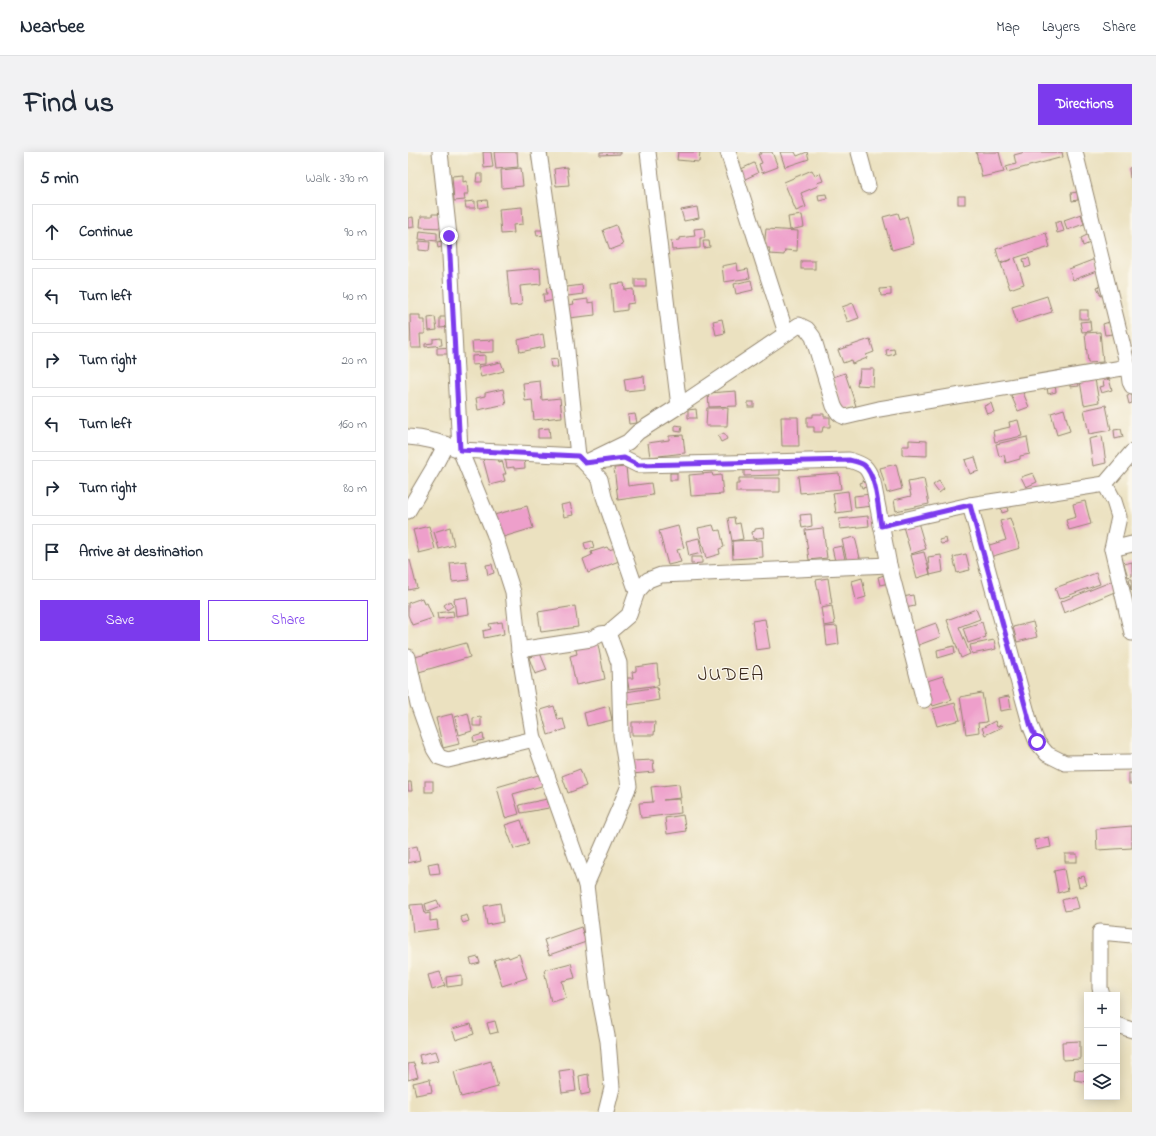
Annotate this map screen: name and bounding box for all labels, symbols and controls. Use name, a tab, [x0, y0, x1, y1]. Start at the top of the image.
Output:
text: Nearbee	[20, 14, 85, 41]
text: Map	[996, 17, 1020, 38]
text: Layers	[1042, 17, 1080, 38]
text: Share	[1102, 17, 1136, 38]
text: Find us	[24, 84, 114, 125]
button: Directions	[1038, 84, 1132, 125]
text: 5 min	[40, 166, 79, 191]
text: Walk · 390 m	[306, 169, 368, 188]
icon: ahead	[41, 221, 63, 243]
text: Continue	[79, 221, 133, 243]
text: 90 m	[344, 223, 367, 242]
route end	[440, 227, 458, 245]
icon: left	[41, 285, 63, 307]
text: Turn left	[79, 285, 132, 307]
text: 40 m	[343, 287, 367, 306]
icon: right	[41, 349, 63, 371]
text: Turn right	[79, 349, 137, 371]
text: 20 m	[342, 351, 367, 370]
icon: left	[41, 413, 63, 435]
text: Turn left	[79, 413, 132, 435]
text: 160 m	[338, 415, 367, 434]
icon: right	[41, 477, 63, 499]
text: Turn right	[79, 477, 137, 499]
text: 80 m	[343, 479, 367, 498]
icon: arrive	[41, 541, 63, 563]
text: Arrive at destination	[79, 541, 203, 563]
button: Save	[40, 600, 200, 641]
button: Share	[208, 600, 368, 641]
district label: JUDEA	[698, 661, 764, 690]
route start	[1028, 733, 1046, 751]
map controls	[1084, 992, 1120, 1100]
button: +	[1084, 992, 1120, 1028]
button: −	[1084, 1028, 1120, 1064]
button: layers	[1084, 1064, 1120, 1100]

